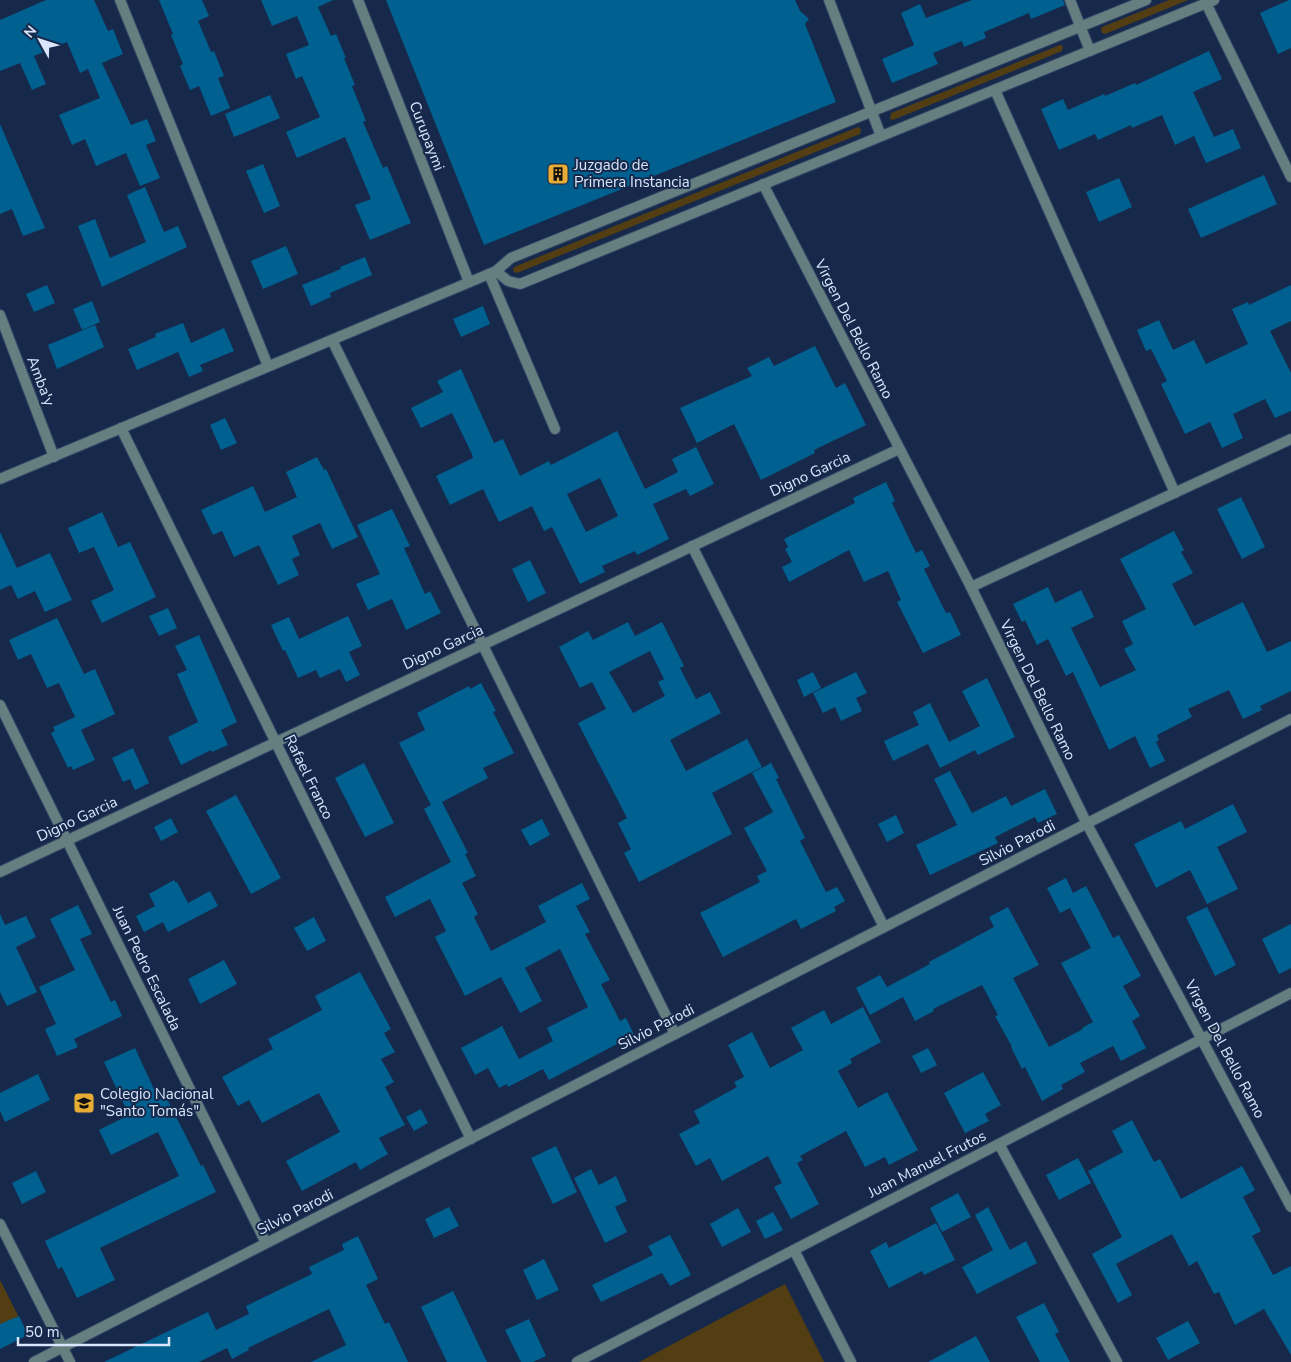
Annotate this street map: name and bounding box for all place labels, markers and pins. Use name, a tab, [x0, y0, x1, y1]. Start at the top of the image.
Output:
place label: Juzgado de Primera Instancia	[573, 155, 690, 192]
building icon: Juzgado de Primera Instancia	[546, 162, 570, 186]
place label: Colegio Nacional "Santo Tomás"	[100, 1084, 214, 1121]
school or university icon: Colegio Nacional "Santo Tomás"	[72, 1091, 96, 1115]

